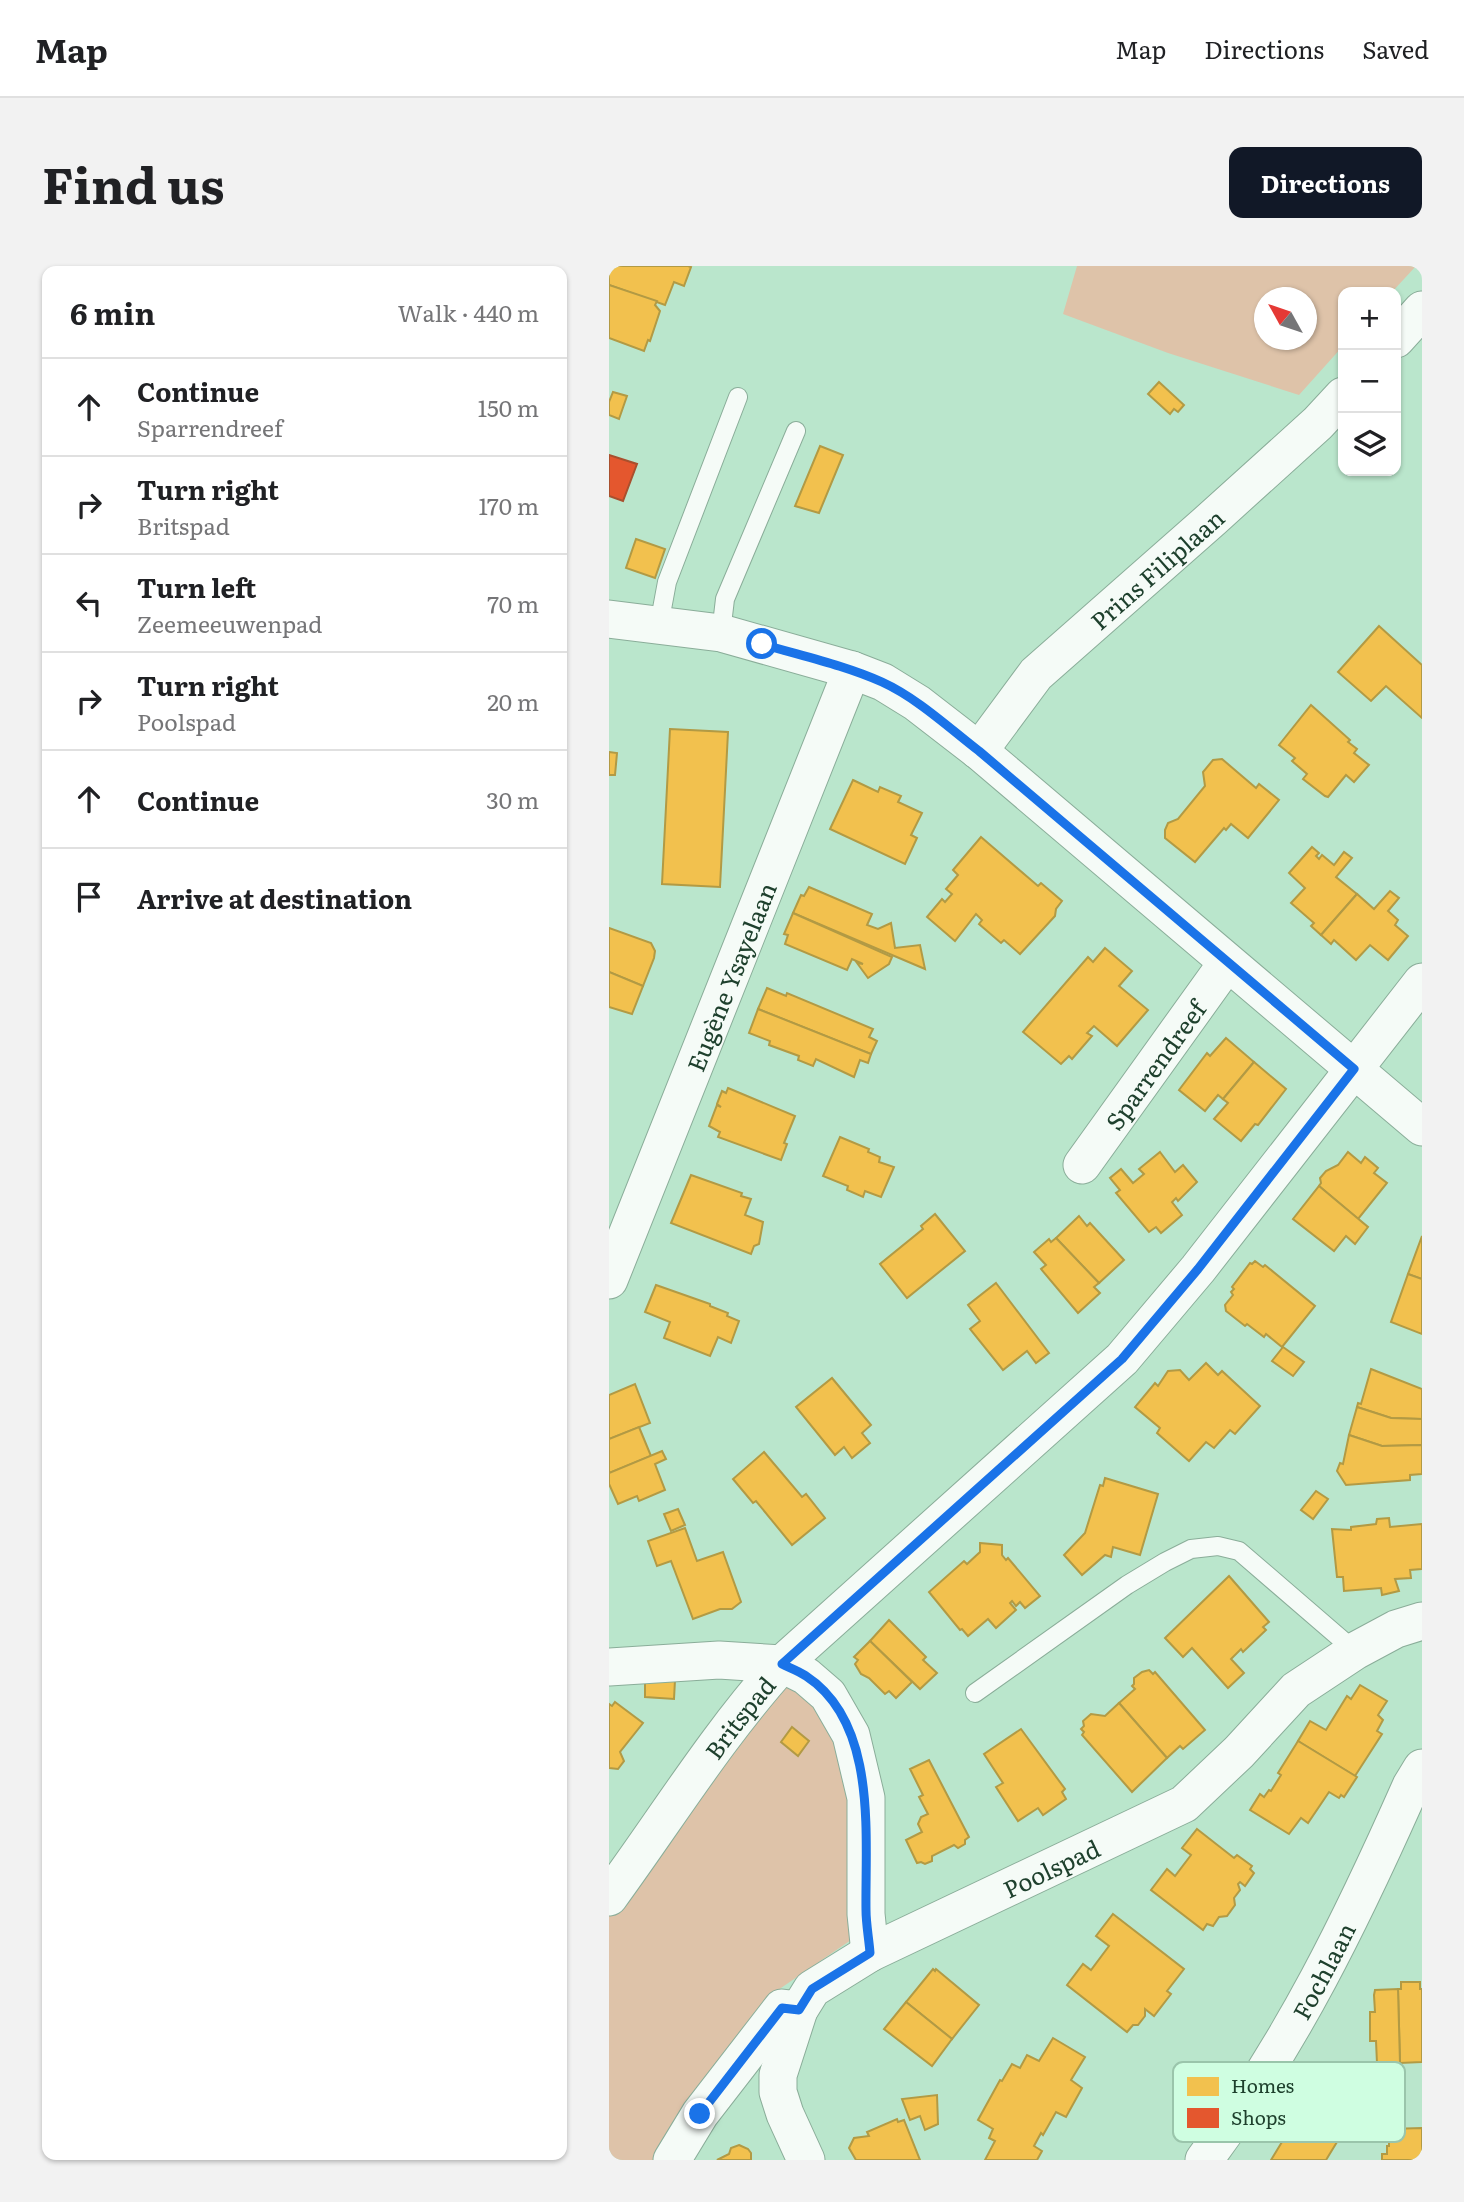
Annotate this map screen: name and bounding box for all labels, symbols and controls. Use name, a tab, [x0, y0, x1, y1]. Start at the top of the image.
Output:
text: Map	[35, 24, 108, 73]
text: Map	[1115, 31, 1166, 66]
text: Directions	[1204, 31, 1324, 66]
text: Saved	[1362, 31, 1429, 66]
text: Find us	[42, 146, 225, 219]
button: Directions	[1229, 147, 1422, 218]
north arrow	[1254, 287, 1317, 350]
map controls	[1338, 287, 1401, 476]
button: +	[1338, 287, 1401, 350]
text: 6 min	[70, 290, 155, 334]
text: Walk · 440 m	[398, 295, 539, 329]
button: −	[1338, 350, 1401, 413]
text: Continue	[137, 371, 259, 410]
icon: ahead	[70, 388, 108, 426]
text: 150 m	[478, 390, 539, 424]
text: Sparrendreef	[137, 410, 283, 444]
button: layers	[1338, 413, 1401, 476]
text: Turn right	[137, 469, 279, 508]
icon: right	[70, 486, 108, 524]
text: 170 m	[478, 488, 539, 522]
street label: Prins Filiplaan	[1082, 499, 1231, 637]
text: Britspad	[137, 508, 230, 542]
text: Turn left	[137, 567, 256, 606]
icon: left	[70, 584, 108, 622]
text: 70 m	[487, 586, 539, 620]
text: Zeemeeuwenpad	[137, 606, 322, 640]
route start	[746, 628, 777, 659]
text: Turn right	[137, 665, 279, 704]
icon: right	[70, 682, 108, 720]
text: 20 m	[487, 684, 539, 718]
text: Poolspad	[137, 704, 236, 738]
icon: ahead	[70, 780, 108, 818]
text: Continue	[137, 780, 259, 819]
text: 30 m	[486, 782, 539, 816]
street label: Eugène Ysayelaan	[677, 876, 784, 1076]
icon: arrive	[70, 878, 108, 916]
text: Arrive at destination	[137, 878, 412, 917]
street label: Sparrendreef	[1096, 991, 1214, 1136]
street label: Britspad	[695, 1667, 782, 1766]
street label: Poolspad	[997, 1829, 1105, 1905]
street label: Fochlaan	[1282, 1916, 1363, 2025]
legend	[1173, 2062, 1405, 2142]
text: Homes	[1231, 2071, 1295, 2099]
route end	[684, 2098, 715, 2129]
text: Shops	[1231, 2103, 1286, 2131]

